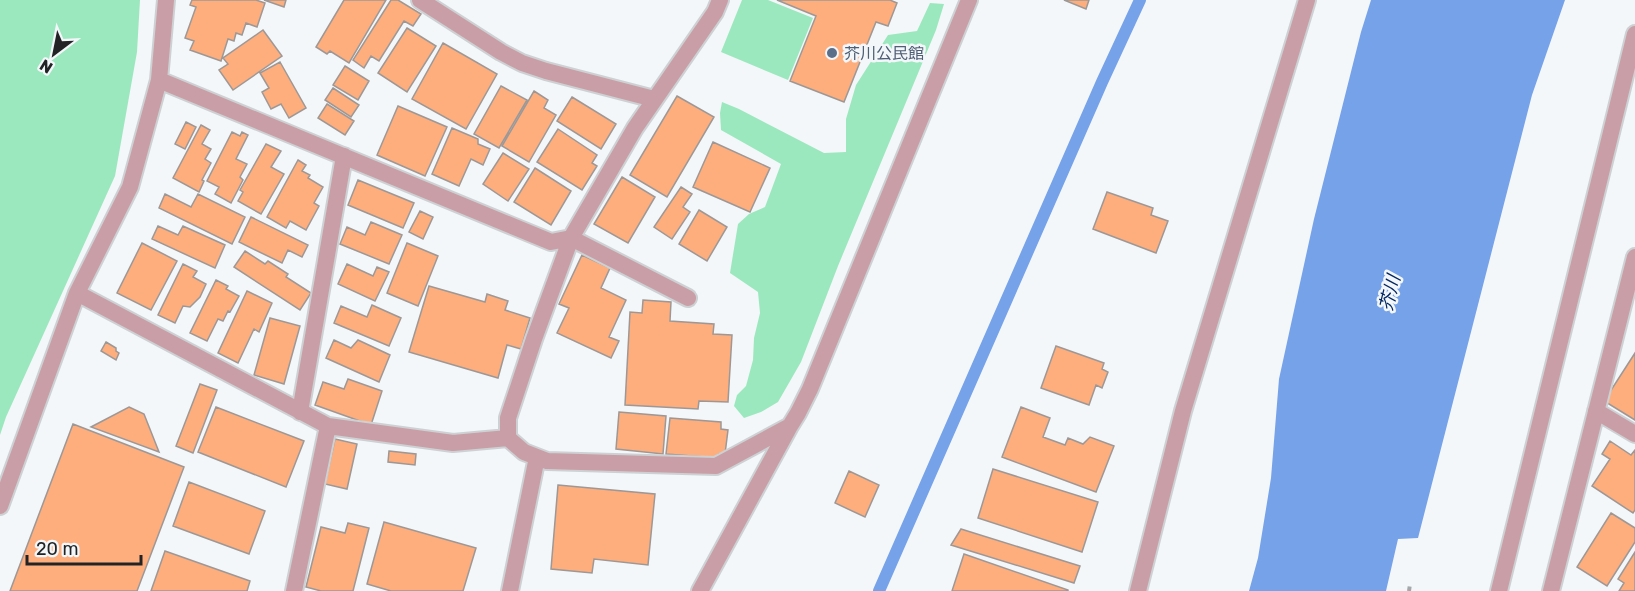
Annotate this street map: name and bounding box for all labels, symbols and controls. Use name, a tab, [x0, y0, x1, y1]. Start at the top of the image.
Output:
north arrow	[24, 24, 84, 84]
place label: 芥川公民館	[844, 44, 924, 63]
marker: 芥川公民館	[825, 46, 839, 60]
text: N	[36, 55, 56, 77]
water label: 芥川	[1375, 271, 1406, 313]
scale bar	[27, 528, 141, 566]
text: 20 m	[36, 538, 78, 560]

